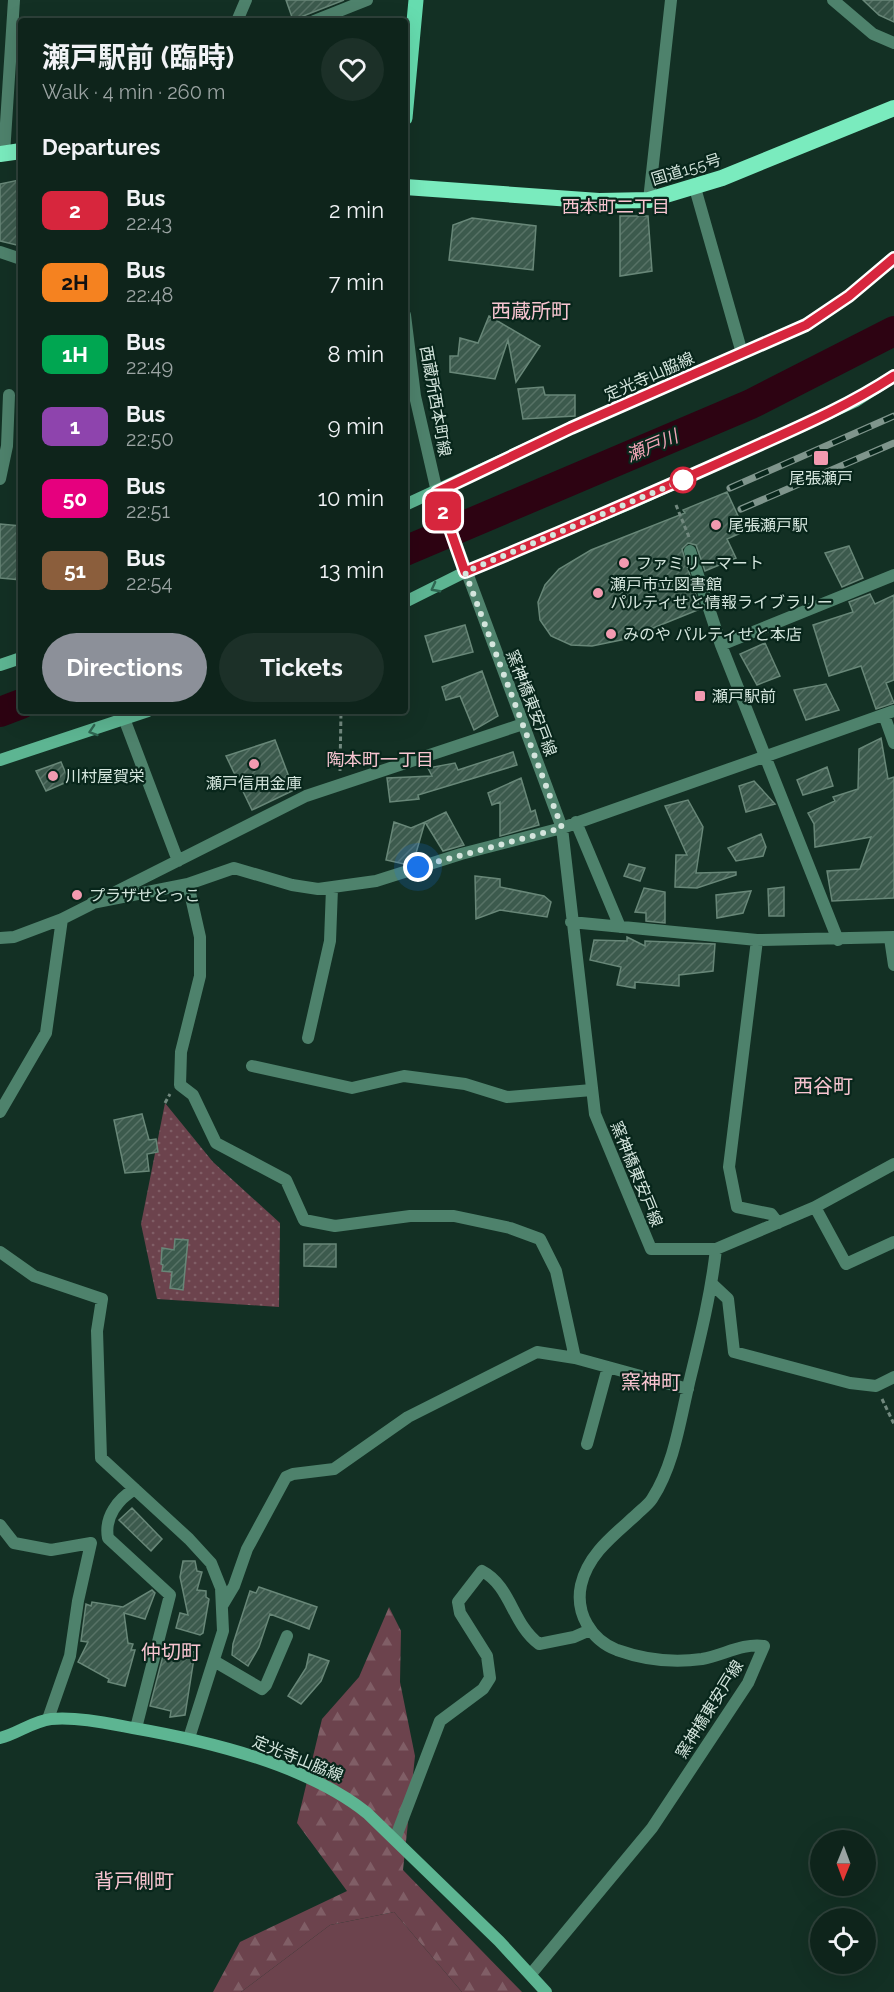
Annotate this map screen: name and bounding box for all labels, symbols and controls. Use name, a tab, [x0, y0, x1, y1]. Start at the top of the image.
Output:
button: heart	[321, 38, 384, 101]
text: 瀬戸駅前 (臨時)	[42, 41, 234, 74]
text: Walk · 4 min · 260 m	[42, 80, 225, 104]
text: Departures	[42, 134, 160, 160]
street label: 国道155号	[649, 150, 723, 189]
text: Bus	[126, 185, 165, 211]
district label: 西本町二丁目	[562, 196, 670, 217]
text: 2 min	[329, 197, 384, 223]
text: 2	[69, 198, 81, 223]
text: 22:43	[126, 211, 172, 235]
text: Bus	[126, 257, 165, 283]
text: 7 min	[329, 269, 384, 295]
text: 2H	[61, 270, 89, 295]
text: 22:48	[126, 283, 173, 307]
district label: 西蔵所町	[491, 299, 571, 323]
text: Bus	[126, 329, 165, 355]
text: 8 min	[328, 341, 384, 367]
text: 1H	[62, 342, 88, 367]
street label: 西蔵所西本町線	[416, 344, 455, 458]
street label: 定光寺山脇線	[601, 348, 697, 405]
text: 22:49	[126, 355, 173, 379]
text: Bus	[126, 401, 165, 427]
text: 9 min	[328, 413, 384, 439]
text: 1	[70, 414, 80, 439]
water label: 瀬戸川	[623, 425, 683, 466]
text: 22:50	[126, 427, 174, 451]
marker: 尾張瀬戸	[812, 449, 830, 467]
unlabelled marker	[670, 467, 696, 493]
place label: 尾張瀬戸	[789, 469, 853, 488]
text: Bus	[126, 473, 165, 499]
text: 10 min	[318, 485, 384, 511]
text: 50	[63, 486, 87, 511]
line badge: 2	[424, 492, 462, 530]
text: 22:51	[126, 499, 170, 523]
text: 2	[437, 499, 449, 524]
place label: 尾張瀬戸駅	[728, 516, 808, 535]
marker: 尾張瀬戸駅	[709, 518, 723, 532]
text: Bus	[126, 545, 165, 571]
place label: ファミリーマート	[636, 554, 764, 573]
marker: ファミリーマート	[617, 556, 631, 570]
text: 13 min	[319, 557, 384, 583]
text: 51	[64, 558, 86, 583]
text: 22:54	[126, 571, 172, 595]
place label: 瀬戸市立図書館 パルティせと情報ライブラリー	[610, 575, 833, 612]
one-way arrow	[431, 581, 442, 592]
marker: 瀬戸市立図書館 パルティせと情報ライブラリー	[591, 586, 605, 600]
place label: みのや パルティせと本店	[623, 625, 802, 644]
marker: みのや パルティせと本店	[604, 627, 618, 641]
button: Directions	[42, 633, 207, 702]
button: Tickets	[219, 633, 384, 702]
street label: 窯神橋東安戸線	[503, 647, 560, 759]
place label: 瀬戸駅前	[712, 687, 776, 706]
marker: 瀬戸駅前	[693, 689, 707, 703]
one-way arrow	[88, 724, 99, 737]
district label: 陶本町一丁目	[326, 749, 434, 770]
marker: 瀬戸信用金庫	[247, 757, 261, 771]
place label: 川村屋賀栄	[65, 767, 145, 786]
marker: 川村屋賀栄	[46, 769, 60, 783]
place label: 瀬戸信用金庫	[206, 774, 302, 793]
your location	[403, 852, 433, 882]
place label: プラザせとっこ	[89, 886, 201, 905]
marker: プラザせとっこ	[70, 888, 84, 902]
district label: 西谷町	[793, 1074, 853, 1098]
street label: 窯神橋東安戸線	[607, 1119, 666, 1230]
district label: 窯神町	[621, 1370, 681, 1394]
district label: 仲切町	[141, 1640, 201, 1664]
street label: 窯神橋東安戸線	[672, 1657, 747, 1762]
street label: 定光寺山脇線	[250, 1732, 346, 1785]
north arrow	[810, 1830, 876, 1896]
map controls	[810, 1830, 876, 1974]
district label: 背戸側町	[94, 1869, 174, 1893]
button: locate	[810, 1908, 876, 1974]

